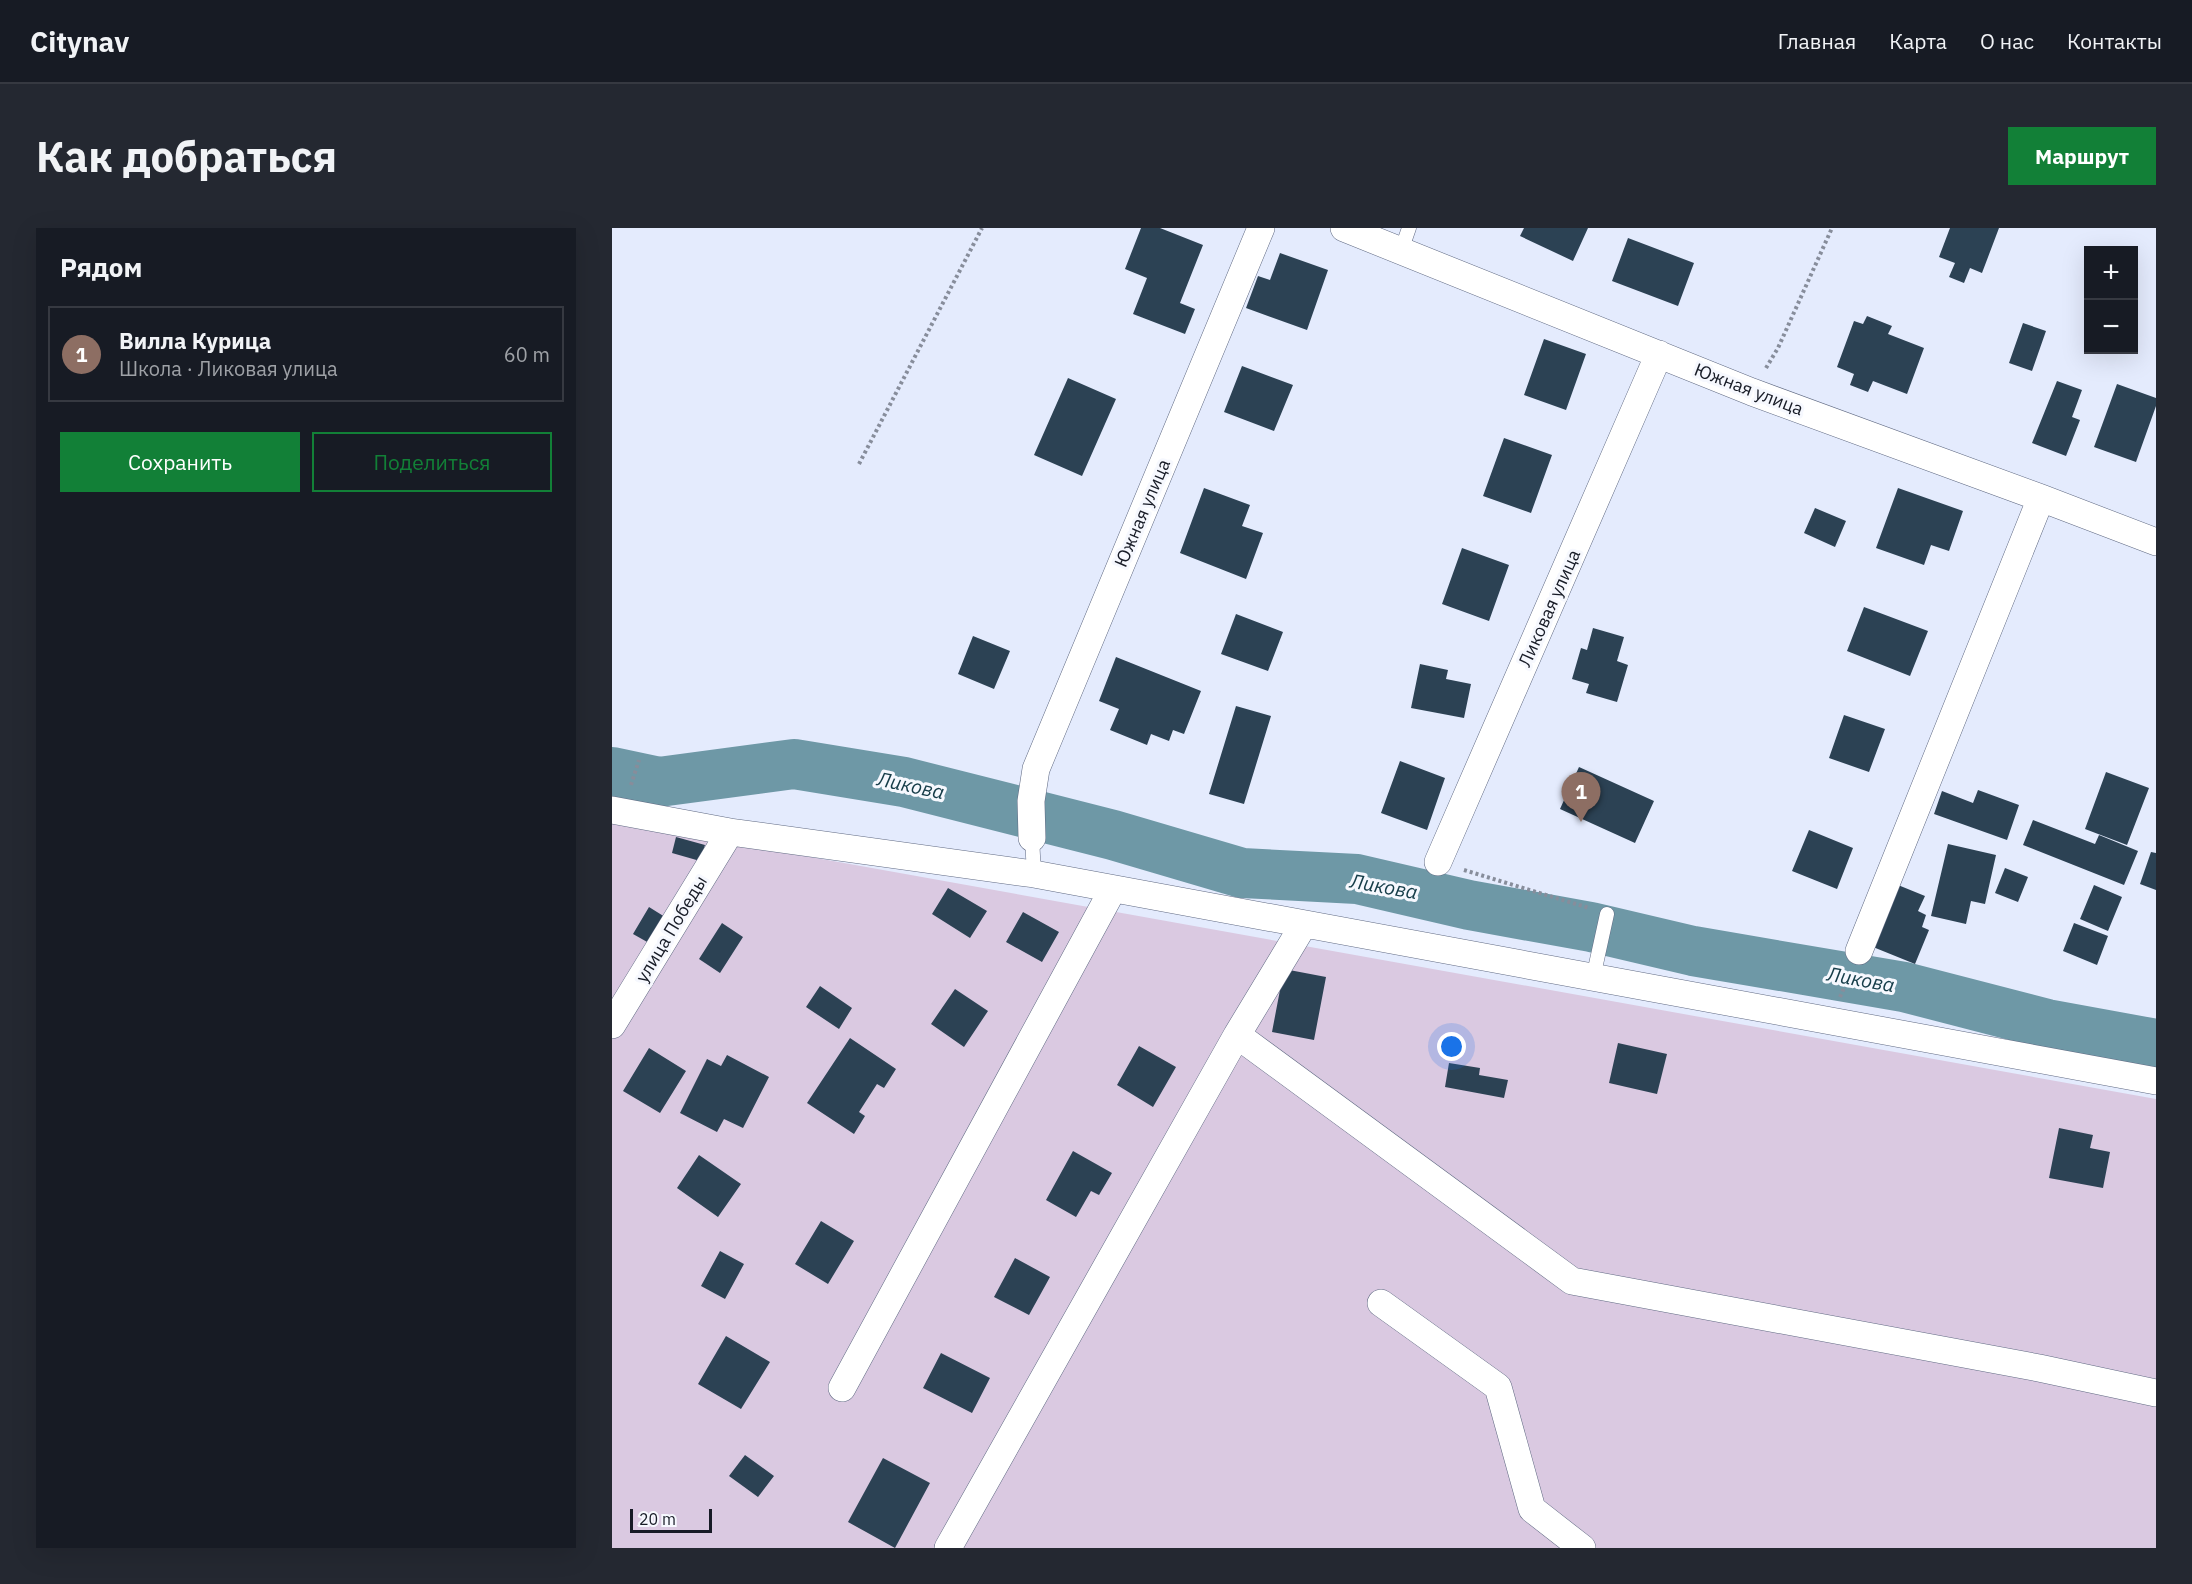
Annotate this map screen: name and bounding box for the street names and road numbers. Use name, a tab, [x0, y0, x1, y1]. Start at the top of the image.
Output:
street label: Южная улица	[1691, 358, 1807, 420]
street label: Южная улица	[1109, 455, 1175, 570]
street label: Ликовая улица	[1513, 545, 1585, 670]
street label: улица Победы	[630, 871, 712, 987]

